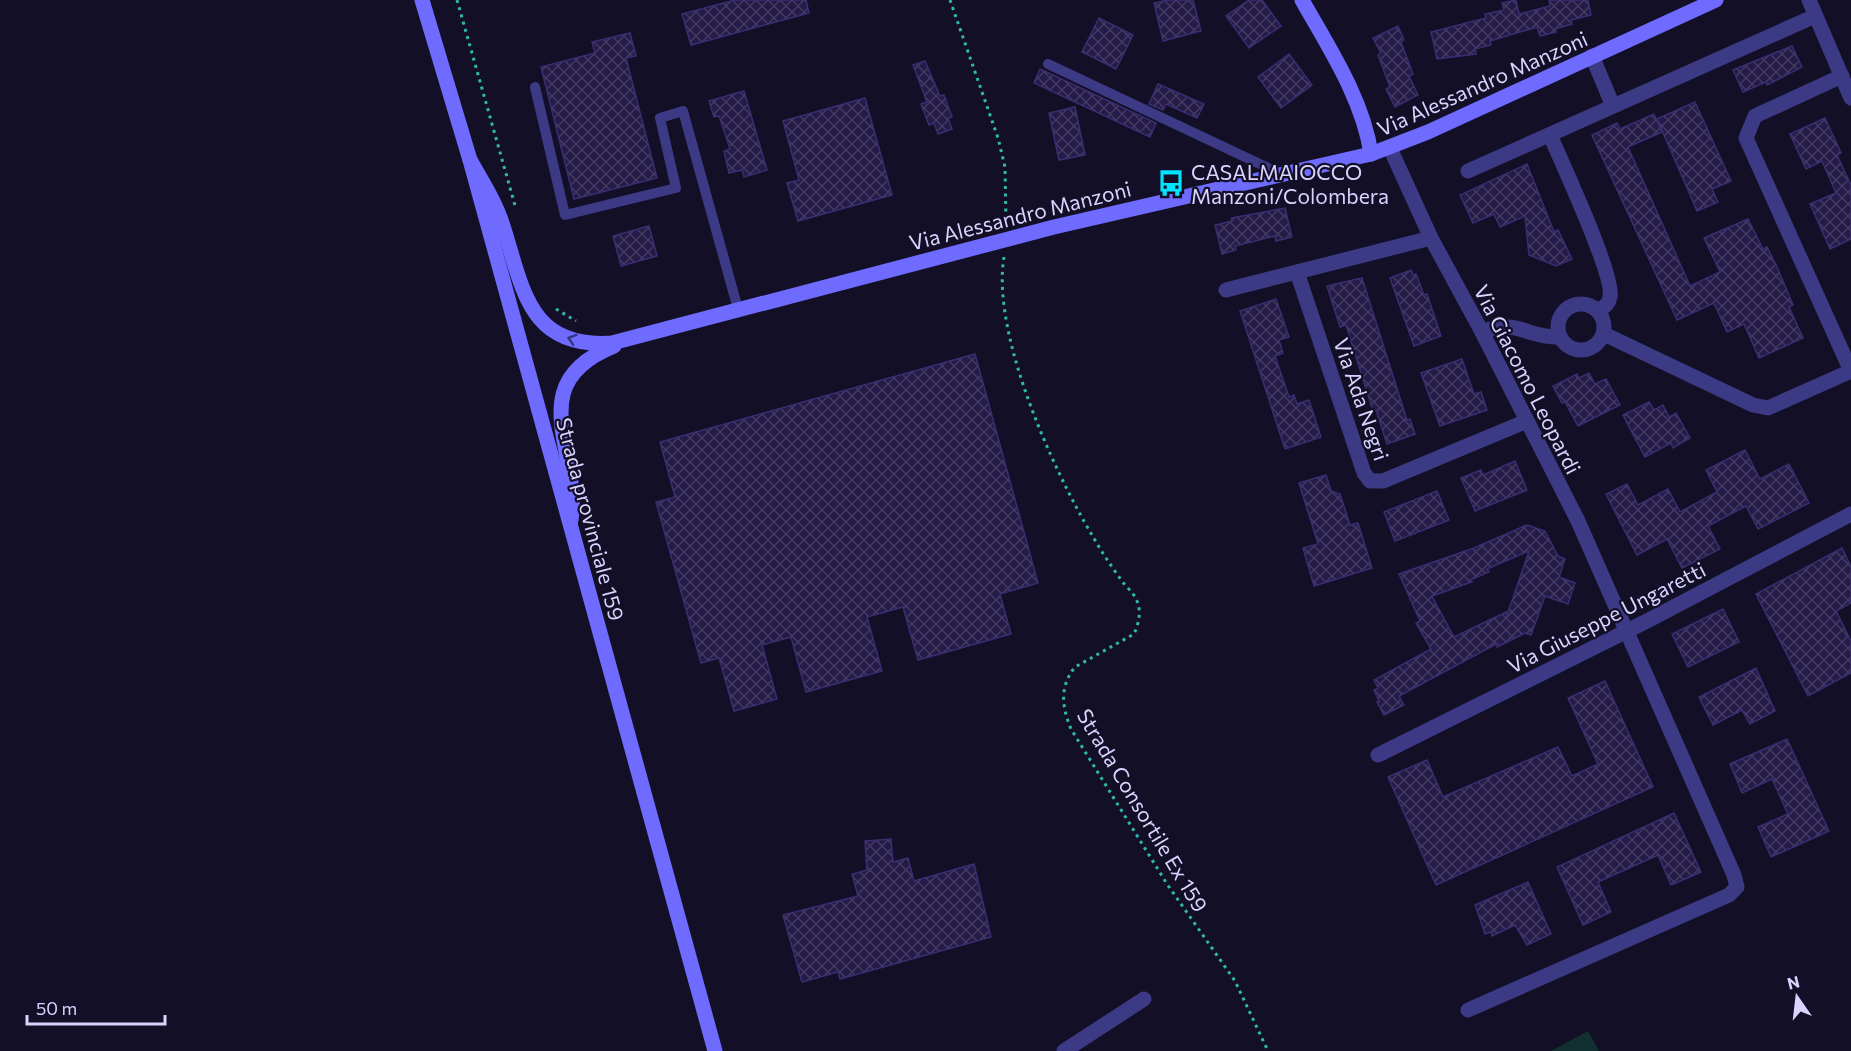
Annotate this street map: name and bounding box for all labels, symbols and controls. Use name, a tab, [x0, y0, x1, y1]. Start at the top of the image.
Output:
street label: Via Alessandro Manzoni	[1373, 25, 1591, 141]
place label: CASALMAIOCCO Manzoni/Colombera	[1191, 159, 1389, 208]
bus stop icon: CASALMAIOCCO Manzoni/Colombera	[1156, 168, 1186, 198]
street label: Via Alessandro Manzoni	[906, 175, 1134, 255]
street label: Via Giacomo Leopardi	[1469, 280, 1587, 478]
one-way arrow	[567, 334, 578, 346]
street label: Via Ada Negri	[1329, 334, 1395, 464]
street label: Strada provinciale 159	[552, 415, 630, 623]
street label: Via Giuseppe Ungaretti	[1503, 556, 1709, 678]
street label: Strada Consortile Ex 159	[1072, 704, 1214, 916]
north arrow	[1767, 967, 1827, 1027]
text: N	[1785, 971, 1801, 993]
scale bar	[27, 988, 165, 1026]
text: 50 m	[36, 997, 77, 1019]

